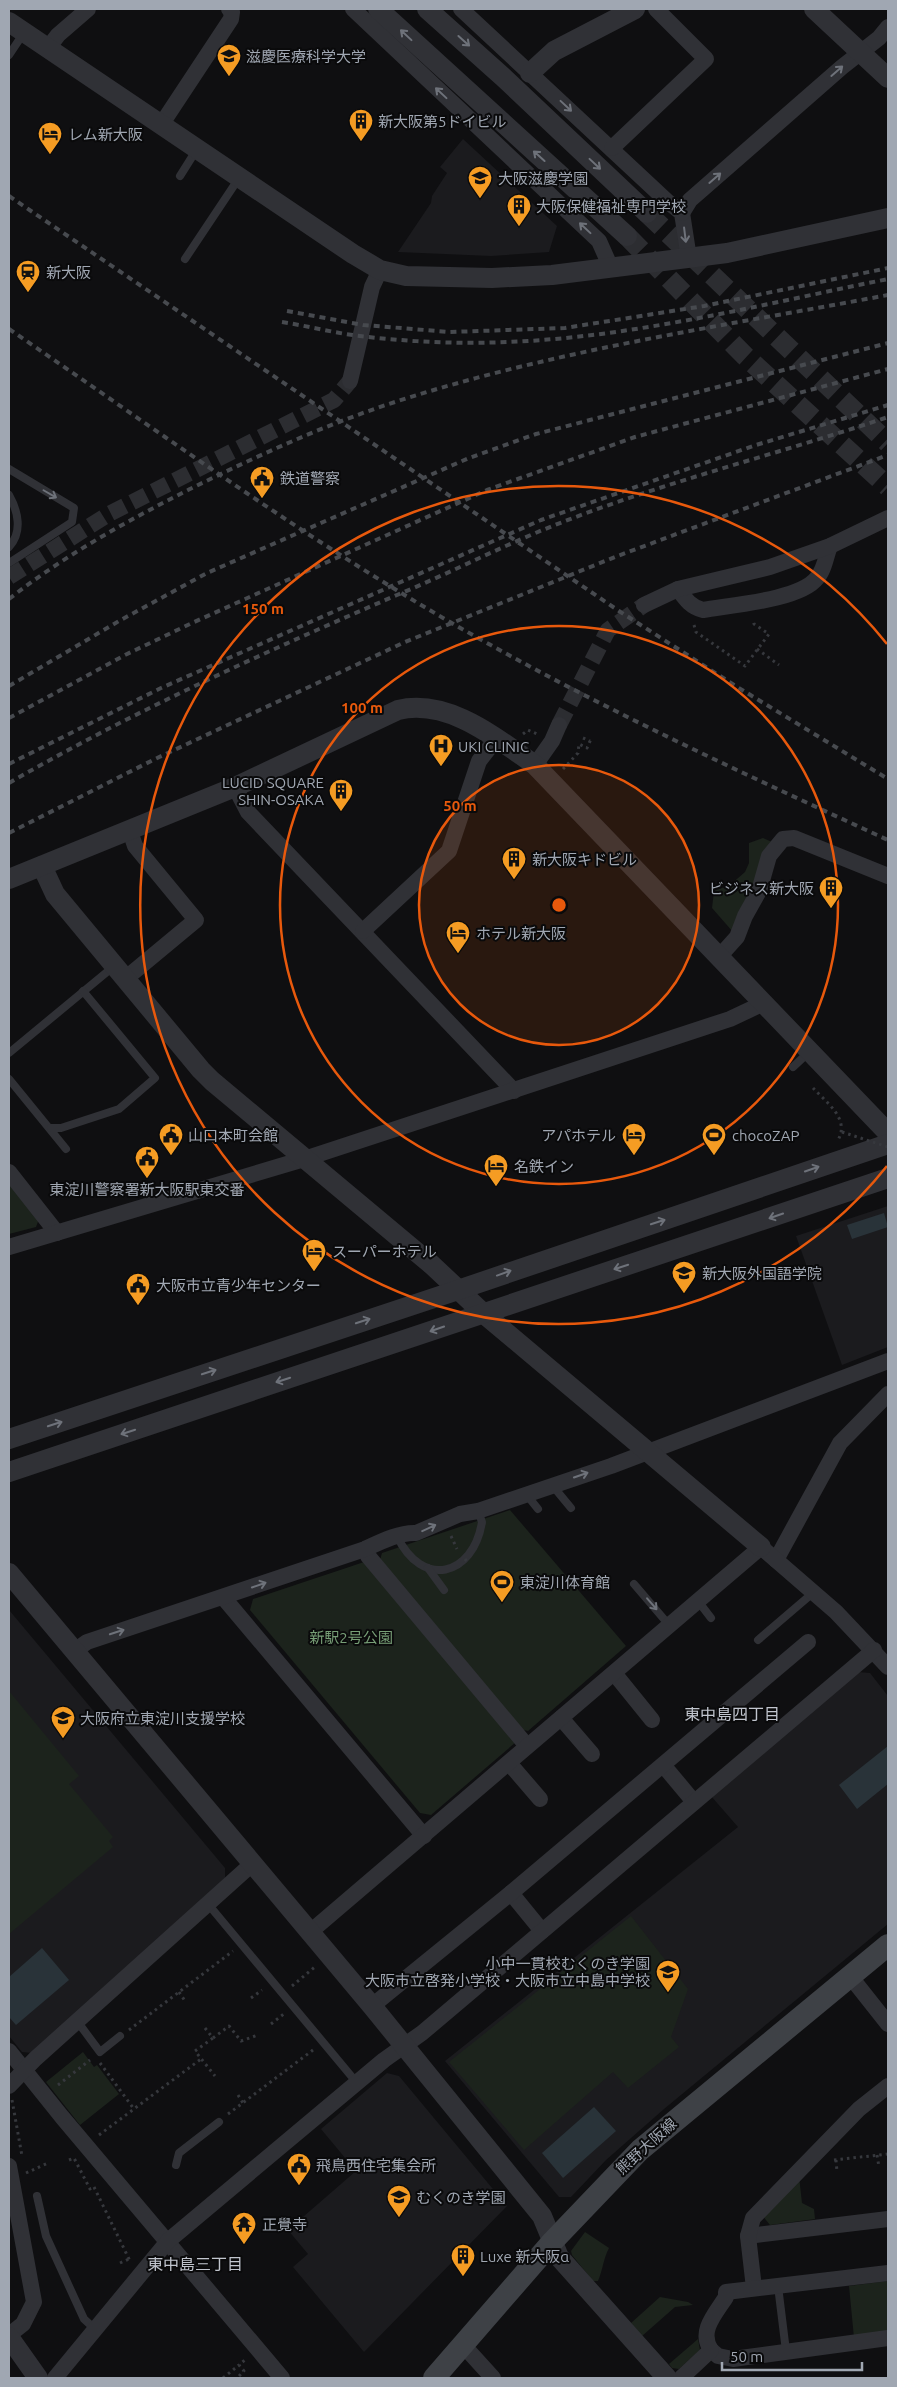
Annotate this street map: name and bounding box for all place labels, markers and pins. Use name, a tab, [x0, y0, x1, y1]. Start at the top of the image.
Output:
school or university icon: 滋慶医療科学大学	[216, 43, 242, 77]
place label: 滋慶医療科学大学	[246, 48, 366, 65]
building icon: 新大阪第5ドイビル	[348, 108, 374, 142]
place label: 新大阪第5ドイビル	[378, 113, 506, 130]
hotel icon: レム新大阪	[37, 121, 63, 155]
place label: レム新大阪	[68, 126, 143, 143]
school or university icon: 大阪滋慶学園	[467, 165, 493, 199]
place label: 大阪滋慶学園	[498, 170, 588, 187]
building icon: 大阪保健福祉専門学校	[506, 193, 532, 227]
place label: 大阪保健福祉専門学校	[536, 198, 686, 215]
station icon: 新大阪	[15, 259, 41, 293]
place label: 新大阪	[46, 264, 91, 281]
public building icon: 鉄道警察	[249, 465, 275, 499]
place label: 鉄道警察	[280, 470, 340, 487]
hospital icon: UKI CLINIC	[428, 733, 454, 767]
place label: UKI CLINIC	[458, 738, 529, 755]
place label: LUCID SQUARE SHIN-OSAKA	[222, 774, 324, 808]
building icon: LUCID SQUARE SHIN-OSAKA	[328, 778, 354, 812]
building icon: 新大阪キドビル	[501, 846, 527, 880]
place label: 新大阪キドビル	[532, 851, 637, 868]
building icon: ビジネス新大阪	[818, 875, 844, 909]
place label: ビジネス新大阪	[709, 880, 814, 897]
centre of rings	[550, 896, 568, 914]
hotel icon: ホテル新大阪	[445, 920, 471, 954]
place label: ホテル新大阪	[476, 925, 566, 942]
public building icon: 山口本町会館	[158, 1122, 184, 1156]
hotel icon: アパホテル	[621, 1122, 647, 1156]
sports icon: chocoZAP	[701, 1122, 727, 1156]
place label: 山口本町会館	[188, 1127, 278, 1144]
place label: アパホテル	[541, 1127, 616, 1144]
place label: chocoZAP	[732, 1127, 800, 1144]
public building icon: 東淀川警察署新大阪駅東交番	[134, 1145, 160, 1179]
hotel icon: 名鉄イン	[483, 1153, 509, 1187]
place label: 名鉄イン	[514, 1158, 574, 1175]
place label: 東淀川警察署新大阪駅東交番	[49, 1181, 245, 1198]
hotel icon: スーパーホテル	[301, 1238, 327, 1272]
place label: スーパーホテル	[332, 1243, 437, 1260]
school or university icon: 新大阪外国語学院	[671, 1260, 697, 1294]
place label: 新大阪外国語学院	[702, 1265, 822, 1282]
public building icon: 大阪市立青少年センター	[125, 1272, 151, 1306]
place label: 大阪市立青少年センター	[156, 1277, 321, 1294]
sports icon: 東淀川体育館	[489, 1569, 515, 1603]
place label: 東淀川体育館	[520, 1574, 610, 1591]
school or university icon: 大阪府立東淀川支援学校	[50, 1705, 76, 1739]
place label: 大阪府立東淀川支援学校	[80, 1710, 245, 1727]
place label: 小中一貫校むくのき学園 大阪市立啓発小学校・大阪市立中島中学校	[365, 1955, 650, 1989]
school or university icon: 小中一貫校むくのき学園 大阪市立啓発小学校・大阪市立中島中学校	[655, 1959, 681, 1993]
public building icon: 飛鳥西住宅集会所	[286, 2152, 312, 2186]
place label: 飛鳥西住宅集会所	[316, 2157, 436, 2174]
school or university icon: むくのき学園	[386, 2184, 412, 2218]
place label: むくのき学園	[416, 2189, 506, 2206]
temple icon: 正覺寺	[231, 2211, 257, 2245]
place label: 正覺寺	[262, 2216, 307, 2233]
building icon: Luxe 新大阪α	[450, 2243, 476, 2277]
place label: Luxe 新大阪α	[480, 2248, 569, 2265]

